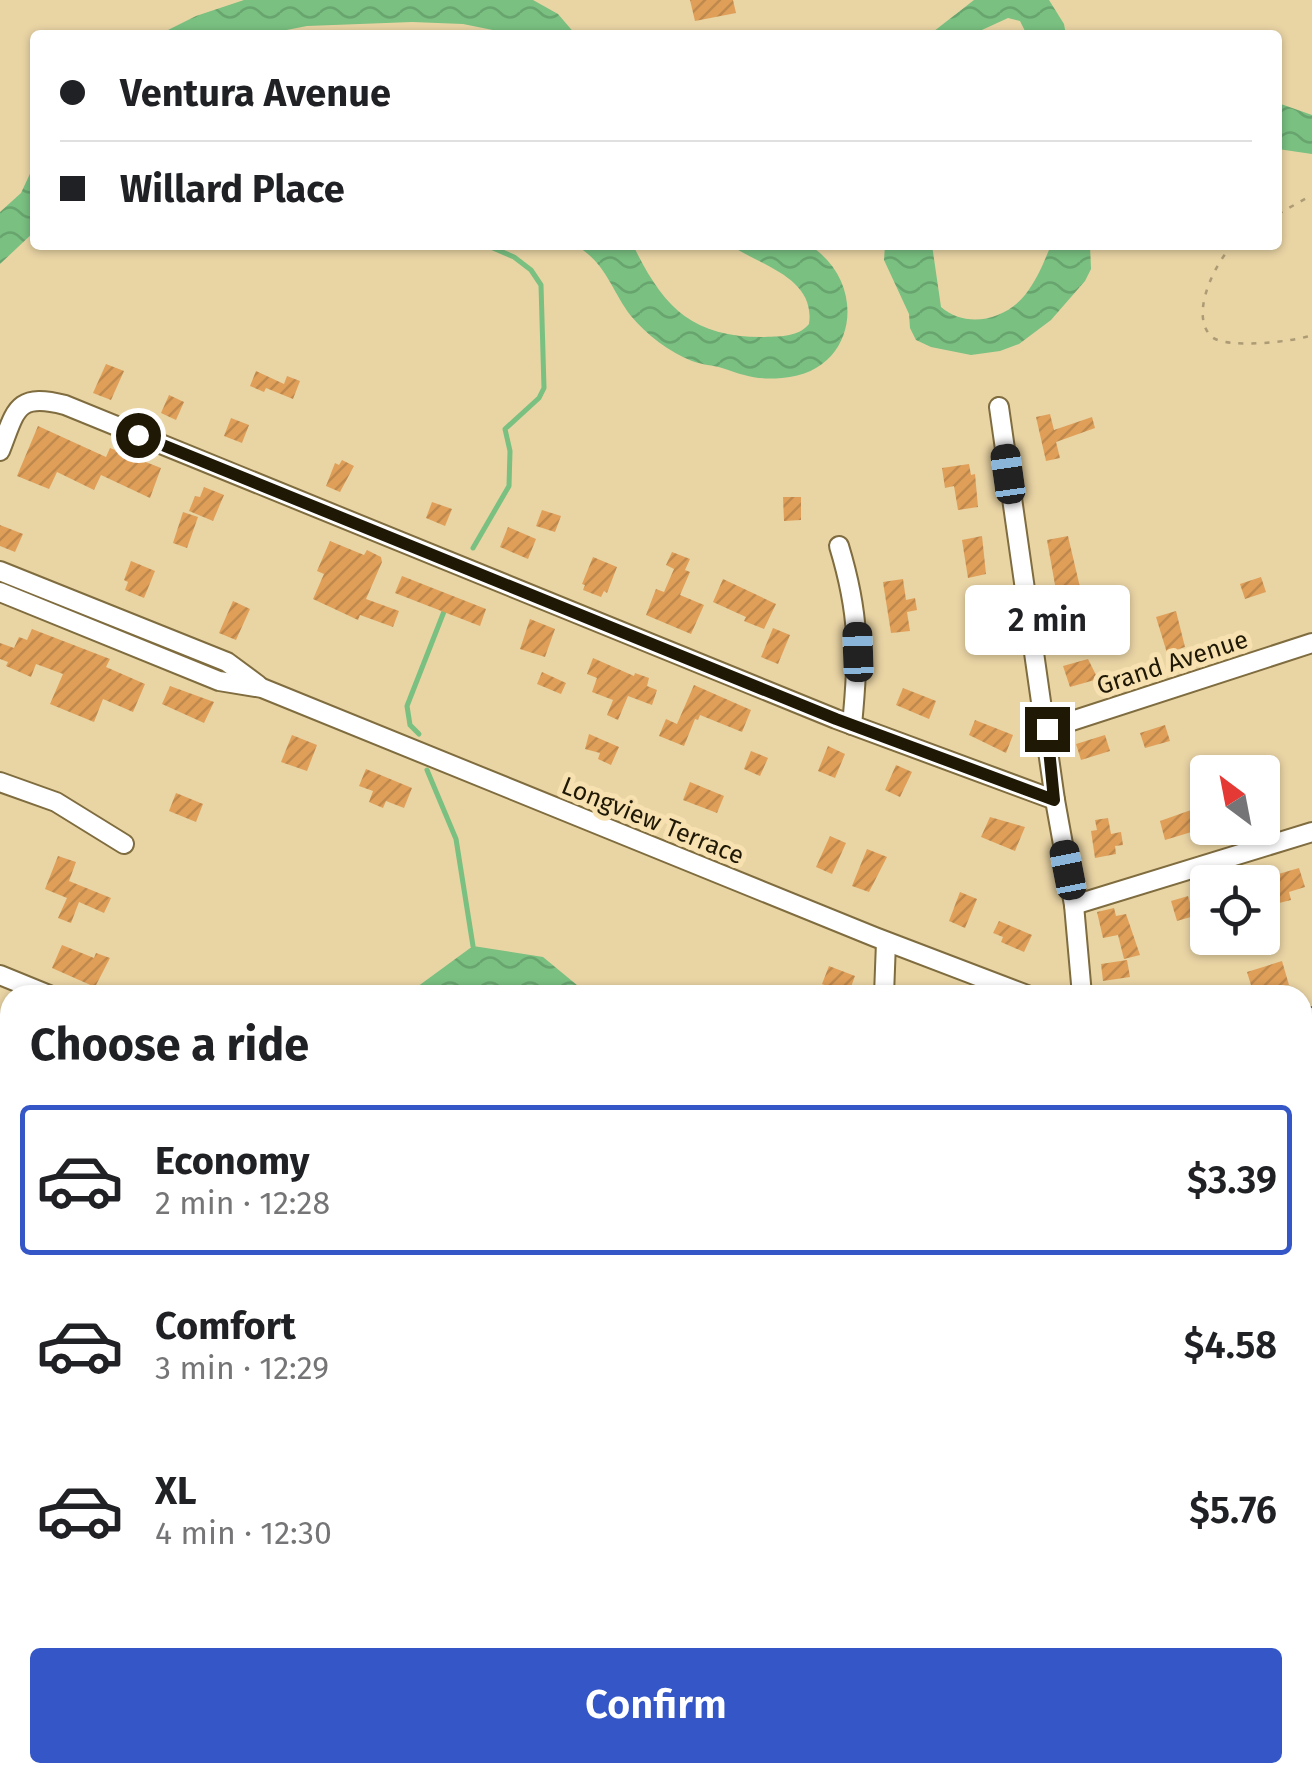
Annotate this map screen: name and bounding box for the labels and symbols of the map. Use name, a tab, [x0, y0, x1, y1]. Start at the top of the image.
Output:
route start	[116, 413, 161, 458]
car	[989, 442, 1027, 506]
callout: 2 min	[964, 584, 1130, 654]
car	[842, 621, 874, 683]
street label: Grand Avenue	[1093, 624, 1252, 702]
route end	[1025, 707, 1070, 752]
north arrow	[1190, 755, 1280, 845]
street label: Longview Terrace	[557, 771, 748, 871]
car	[1048, 838, 1088, 902]

